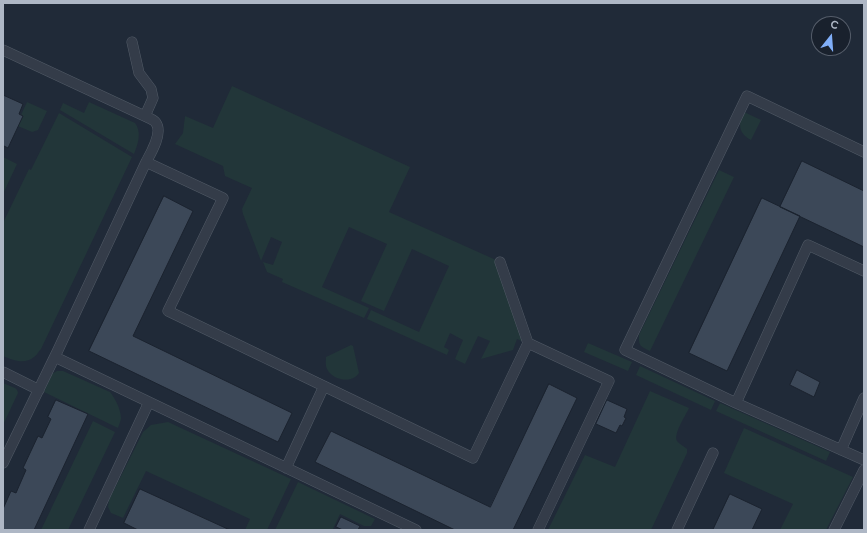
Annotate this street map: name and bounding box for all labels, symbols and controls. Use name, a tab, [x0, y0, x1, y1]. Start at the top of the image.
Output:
north arrow	[811, 16, 851, 56]
text: С	[829, 18, 840, 32]

